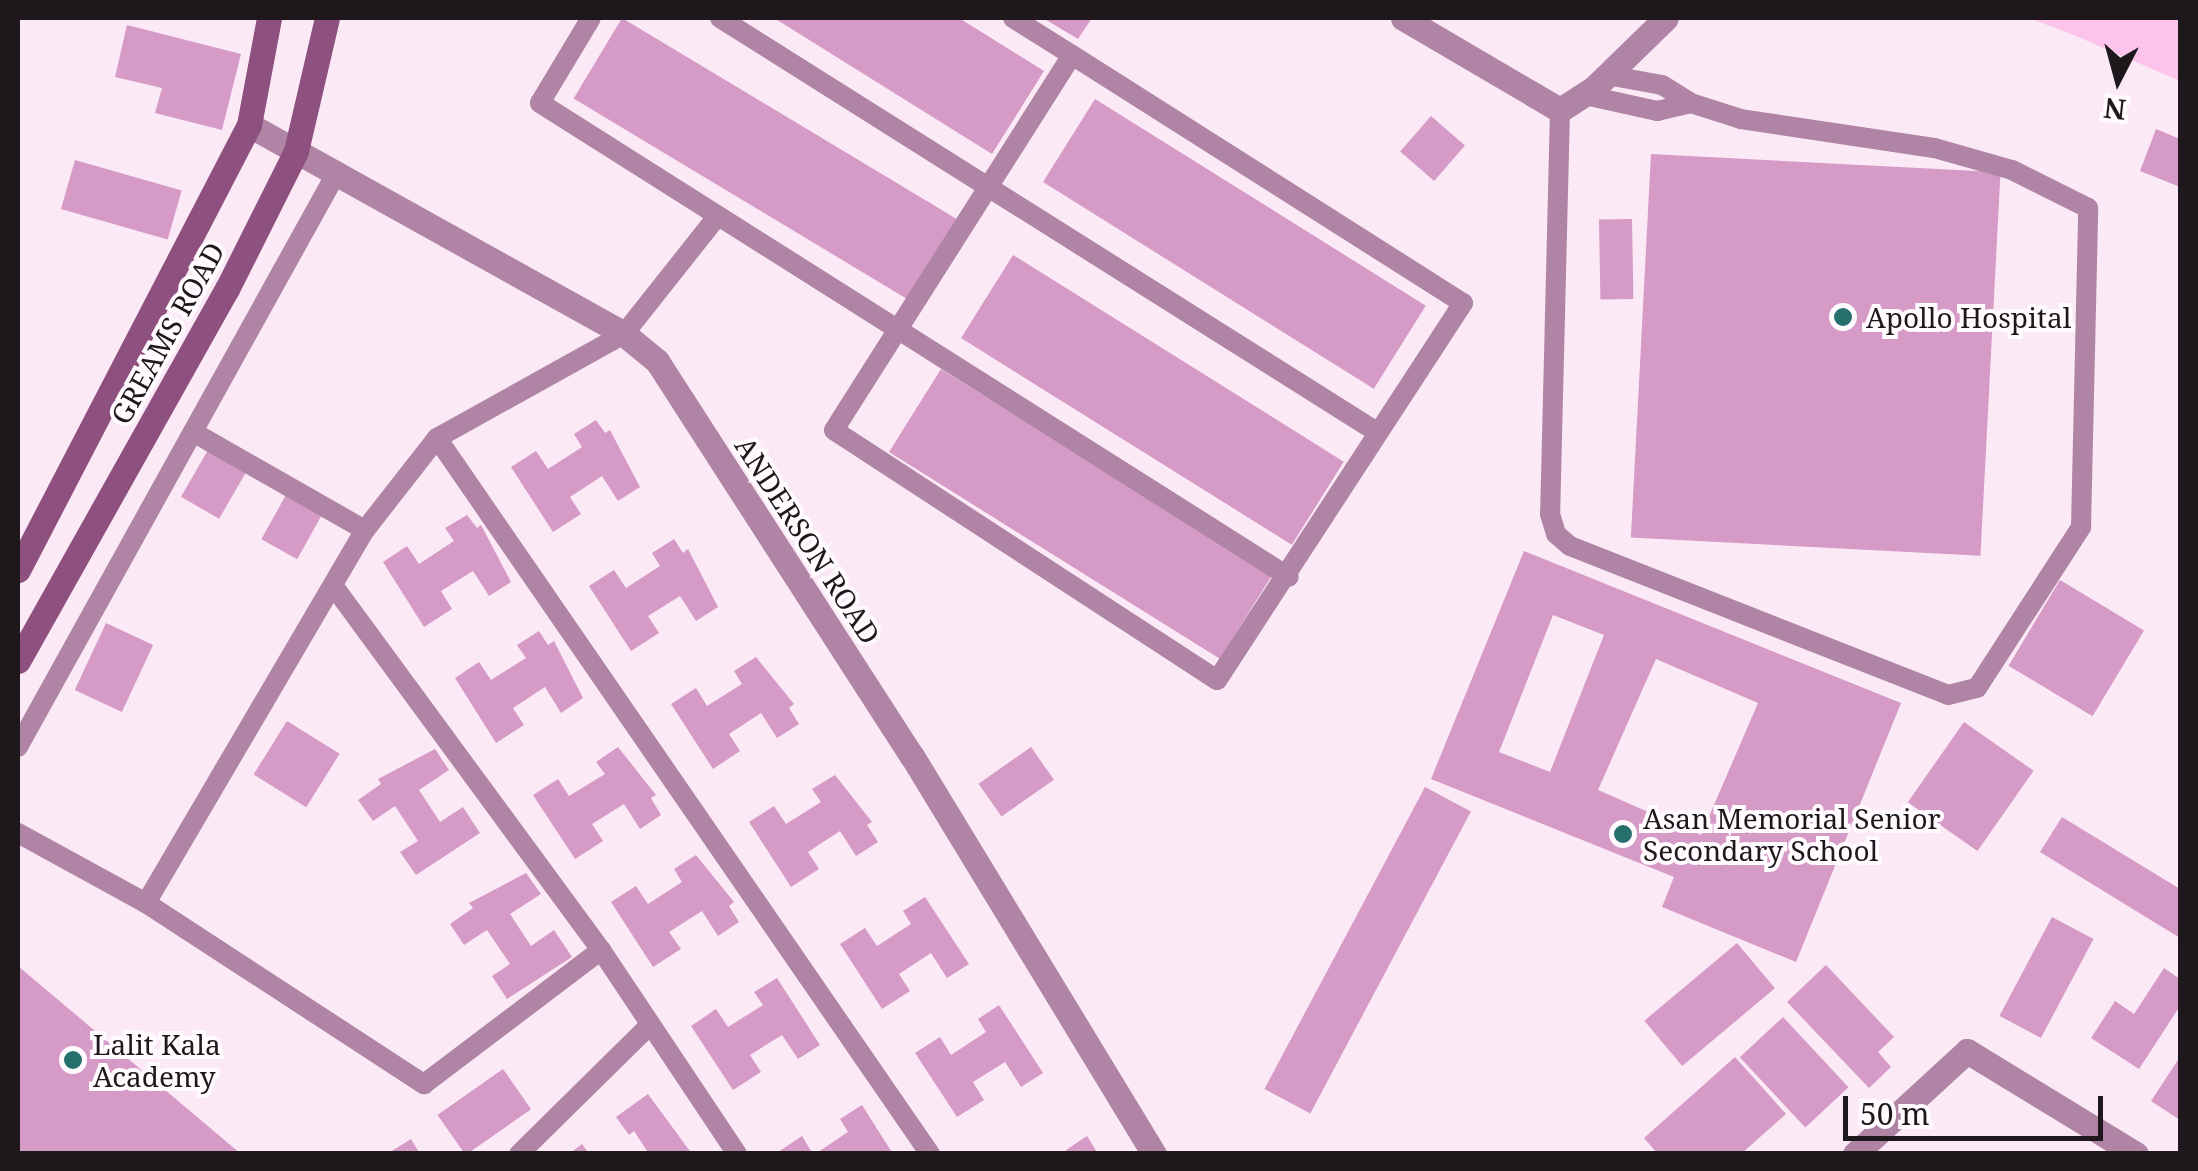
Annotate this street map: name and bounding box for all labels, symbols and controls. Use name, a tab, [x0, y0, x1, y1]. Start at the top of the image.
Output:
north arrow	[2068, 30, 2168, 130]
text: N	[2102, 90, 2128, 130]
street label: GREAMS ROAD	[103, 236, 231, 430]
place label: Apollo Hospital	[1866, 300, 2071, 334]
marker: Apollo Hospital	[1830, 304, 1856, 330]
street label: ANDERSON ROAD	[729, 430, 887, 650]
place label: Asan Memorial Senior Secondary School	[1643, 801, 1941, 867]
marker: Asan Memorial Senior Secondary School	[1612, 823, 1634, 845]
place label: Lalit Kala Academy	[93, 1027, 221, 1093]
marker: Lalit Kala Academy	[62, 1049, 84, 1071]
scale bar	[1848, 1076, 2108, 1138]
text: 50 m	[1860, 1093, 1930, 1134]

